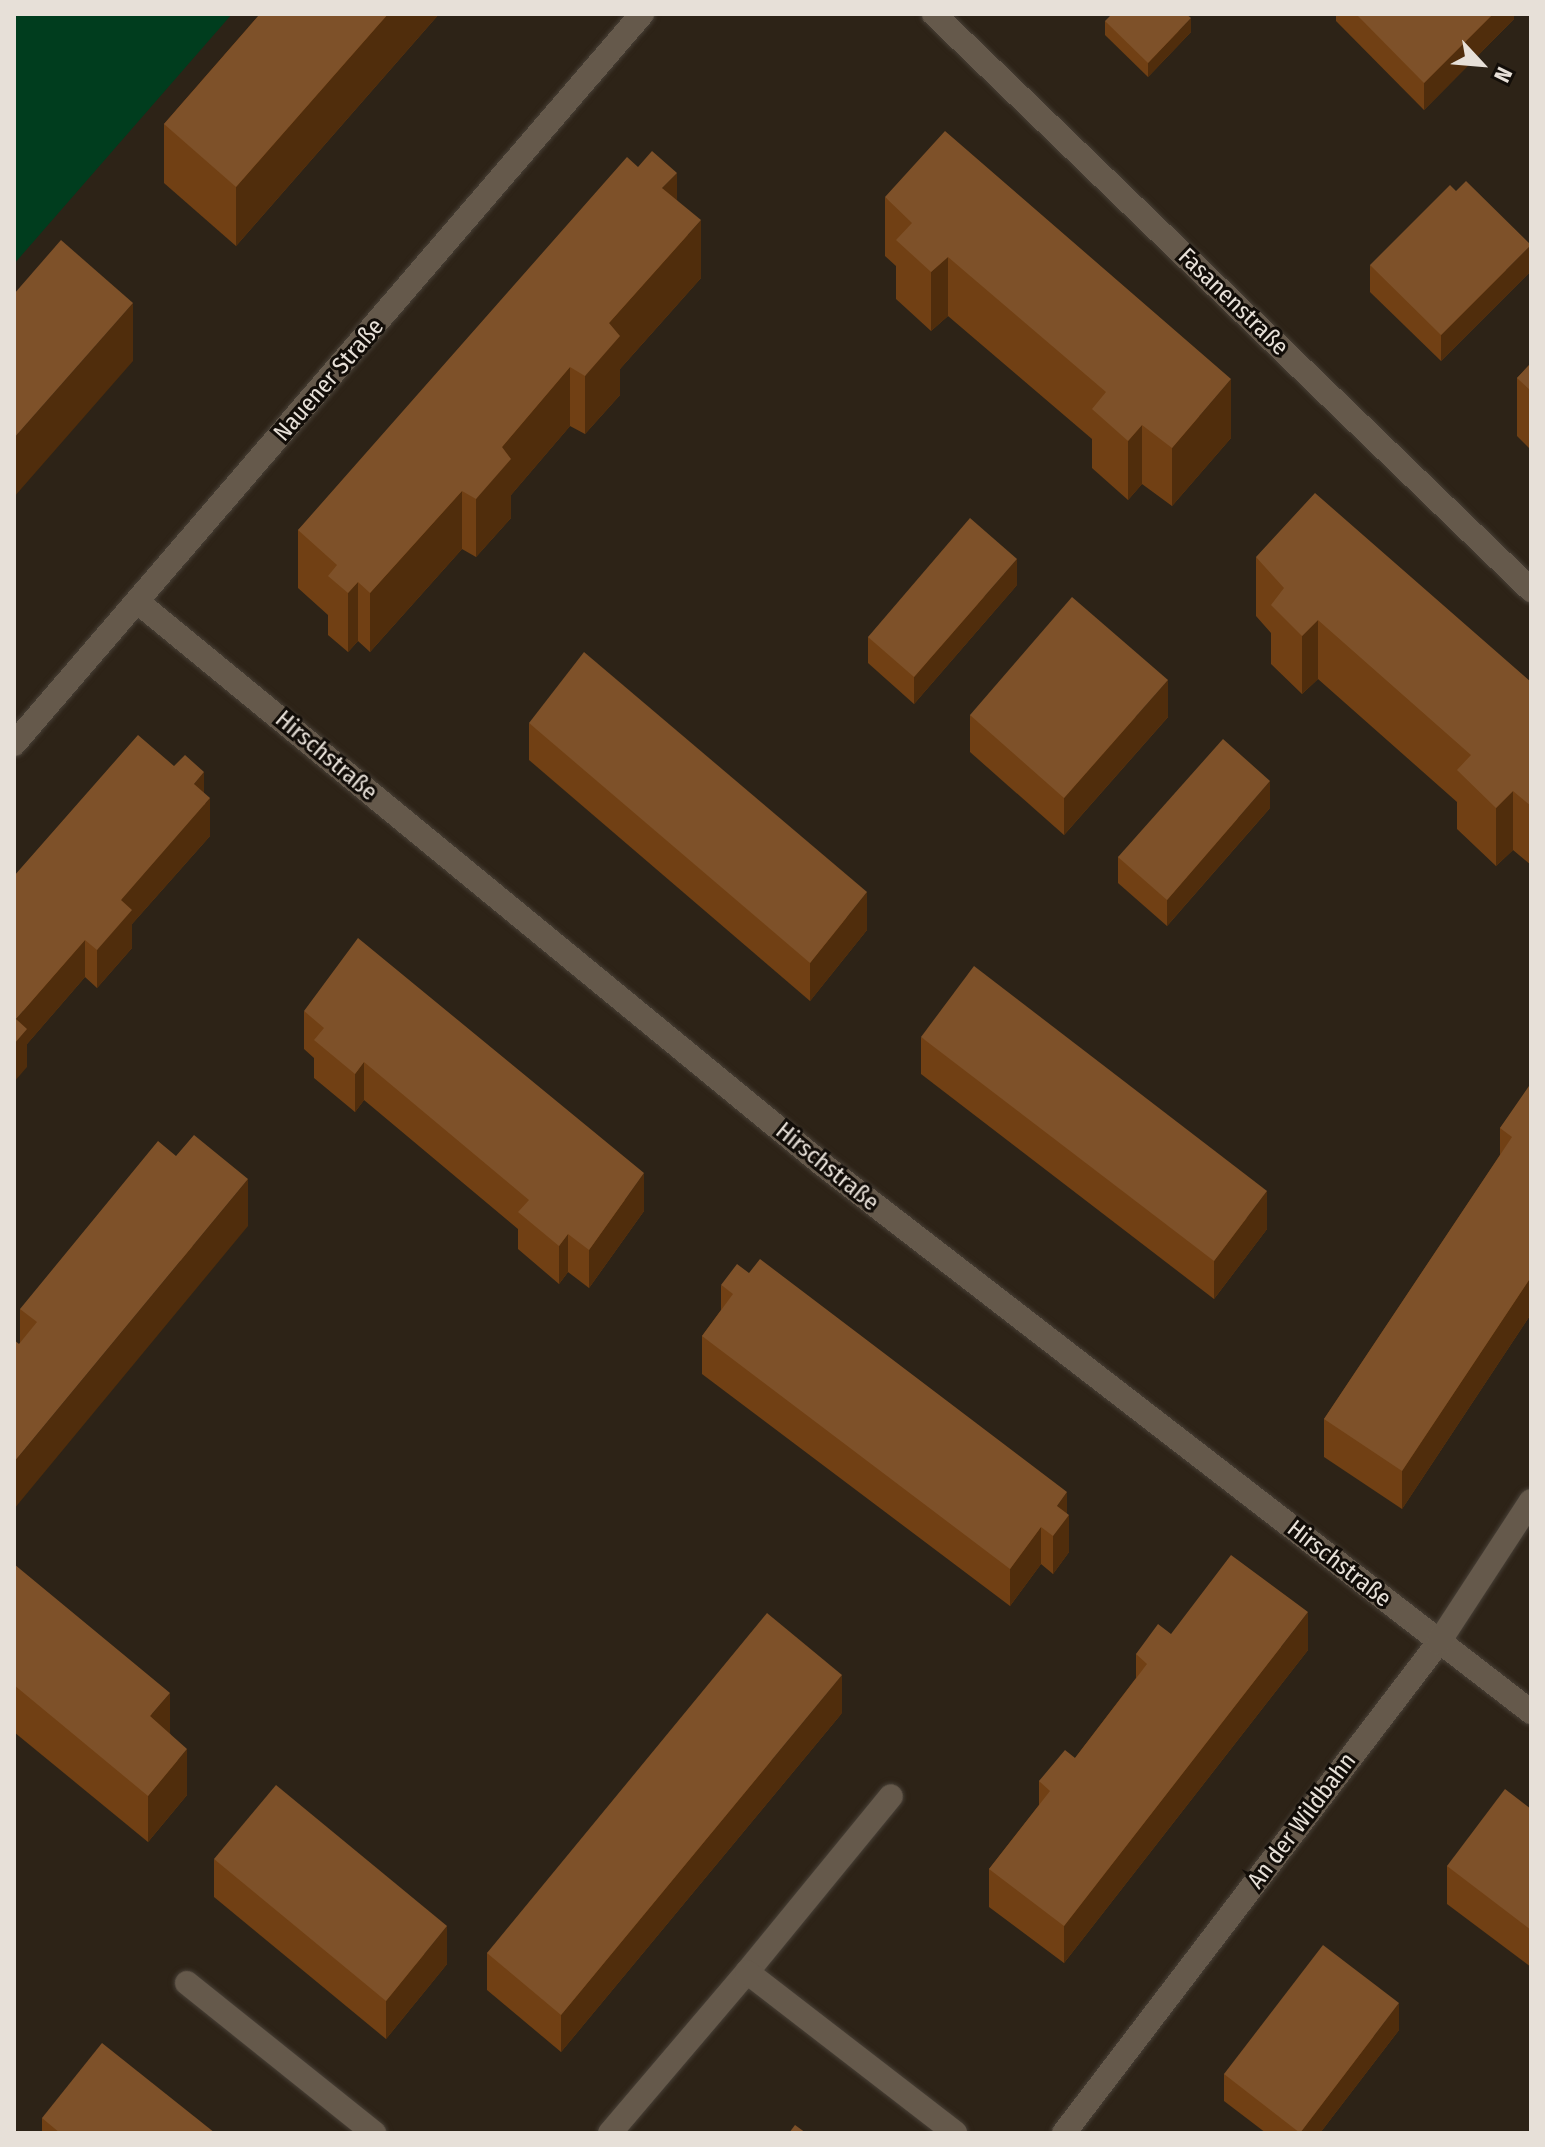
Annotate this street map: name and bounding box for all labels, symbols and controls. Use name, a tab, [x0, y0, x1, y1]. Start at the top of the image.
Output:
north arrow	[1441, 24, 1521, 104]
text: N	[1488, 63, 1518, 87]
street label: Fasanenstraße	[1172, 242, 1294, 362]
street label: Nauener Straße	[268, 313, 390, 447]
street label: Hirschstraße	[269, 705, 383, 807]
street label: Hirschstraße	[770, 1117, 884, 1217]
street label: Hirschstraße	[1281, 1514, 1397, 1614]
street label: An der Wildbahn	[1242, 1748, 1362, 1894]

